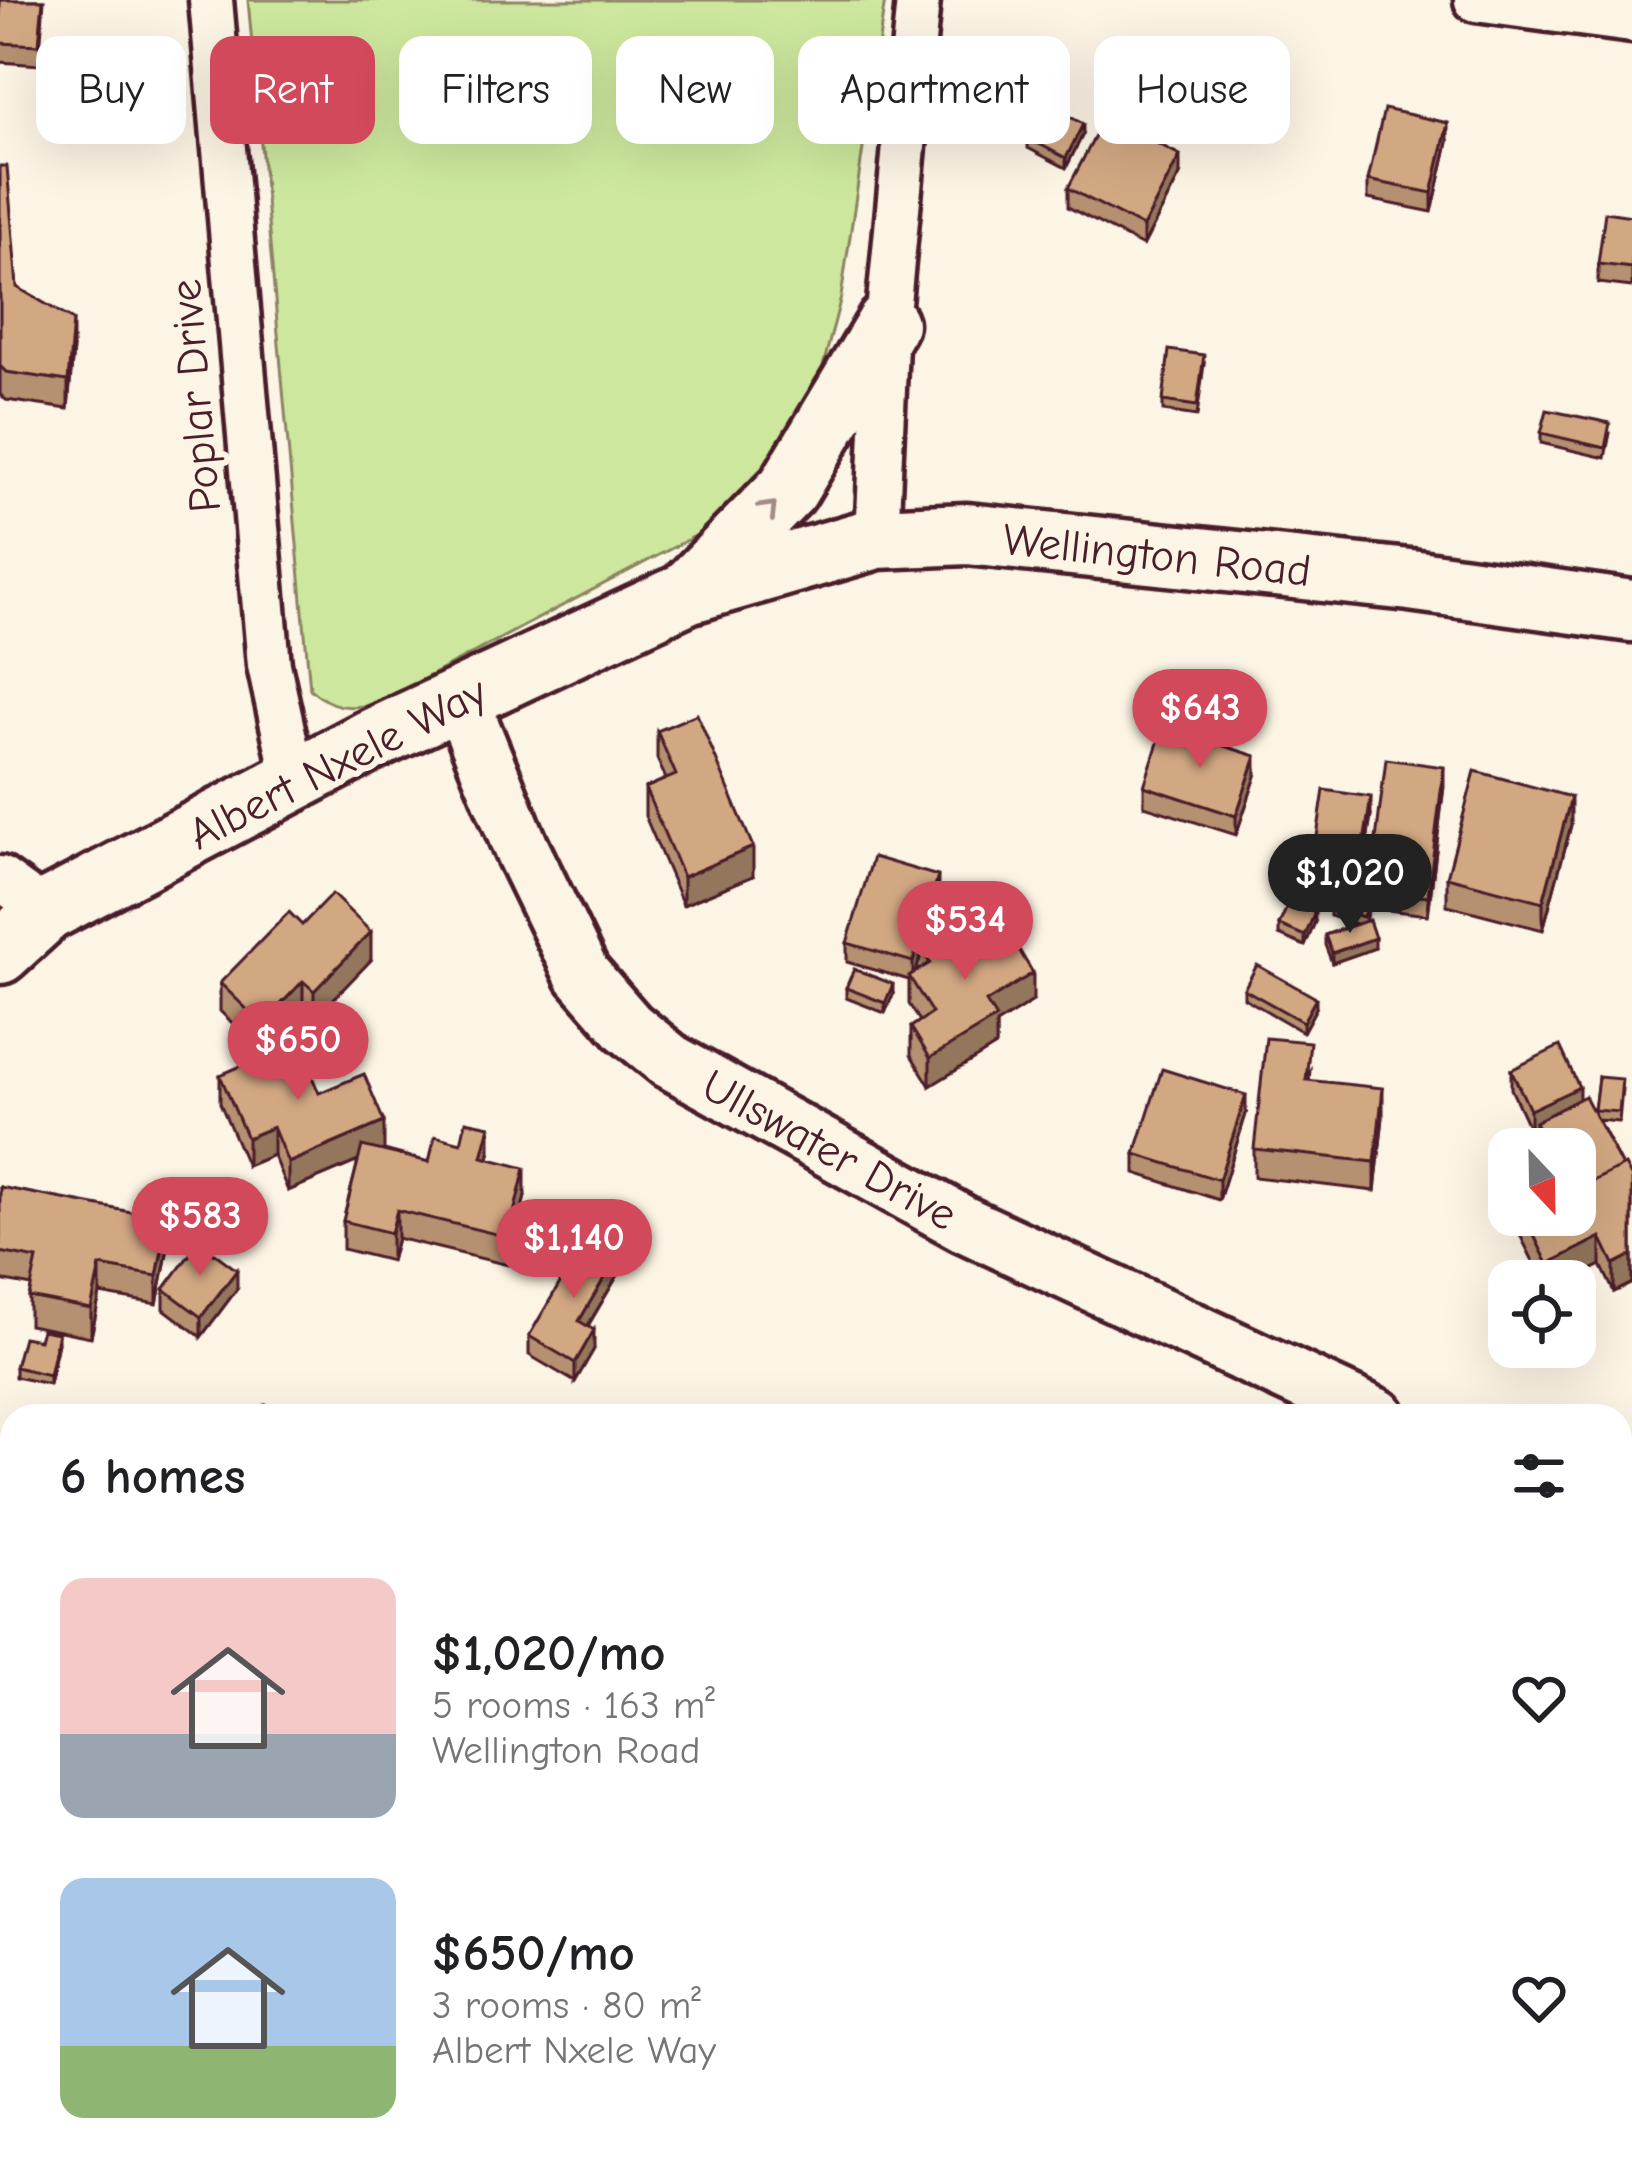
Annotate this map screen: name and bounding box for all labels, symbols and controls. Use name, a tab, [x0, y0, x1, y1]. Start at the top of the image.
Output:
chip: Buy	[36, 36, 186, 144]
chip: Rent	[210, 36, 375, 144]
chip: Filters	[399, 36, 592, 144]
chip: New	[616, 36, 774, 144]
chip: Apartment	[798, 36, 1070, 144]
chip: House	[1094, 36, 1290, 144]
street label: Poplar Drive	[159, 277, 231, 515]
one-way arrow	[755, 501, 777, 523]
street label: Wellington Road	[1000, 513, 1314, 597]
street label: Albert Nxele Way	[180, 665, 496, 860]
pin: $643	[1129, 669, 1271, 771]
text: $643	[1159, 685, 1241, 730]
pin: $1,020	[1252, 834, 1448, 936]
text: $1,020	[1295, 850, 1405, 895]
pin: $534	[894, 881, 1036, 983]
text: $534	[924, 897, 1006, 942]
pin: $650	[227, 1001, 369, 1103]
text: $650	[255, 1017, 341, 1062]
street label: Ullswater Drive	[693, 1059, 966, 1241]
north arrow	[1488, 1128, 1596, 1236]
map controls	[1488, 1128, 1596, 1368]
pin: $583	[129, 1177, 271, 1279]
text: $583	[158, 1193, 242, 1238]
pin: $1,140	[476, 1199, 672, 1301]
text: $1,140	[523, 1215, 625, 1260]
button: locate	[1488, 1260, 1596, 1368]
icon: filters	[1506, 1443, 1572, 1509]
text: 6 homes	[60, 1447, 245, 1506]
text: $1,020/mo	[432, 1624, 666, 1683]
icon: home	[156, 1626, 300, 1770]
icon: heart	[1506, 1665, 1572, 1731]
text: 5 rooms · 163 m²	[432, 1683, 715, 1728]
text: Wellington Road	[432, 1728, 700, 1773]
text: $650/mo	[432, 1924, 635, 1983]
icon: home	[156, 1926, 300, 2070]
icon: heart	[1506, 1965, 1572, 2031]
text: 3 rooms · 80 m²	[432, 1983, 701, 2028]
text: Albert Nxele Way	[432, 2028, 716, 2073]

